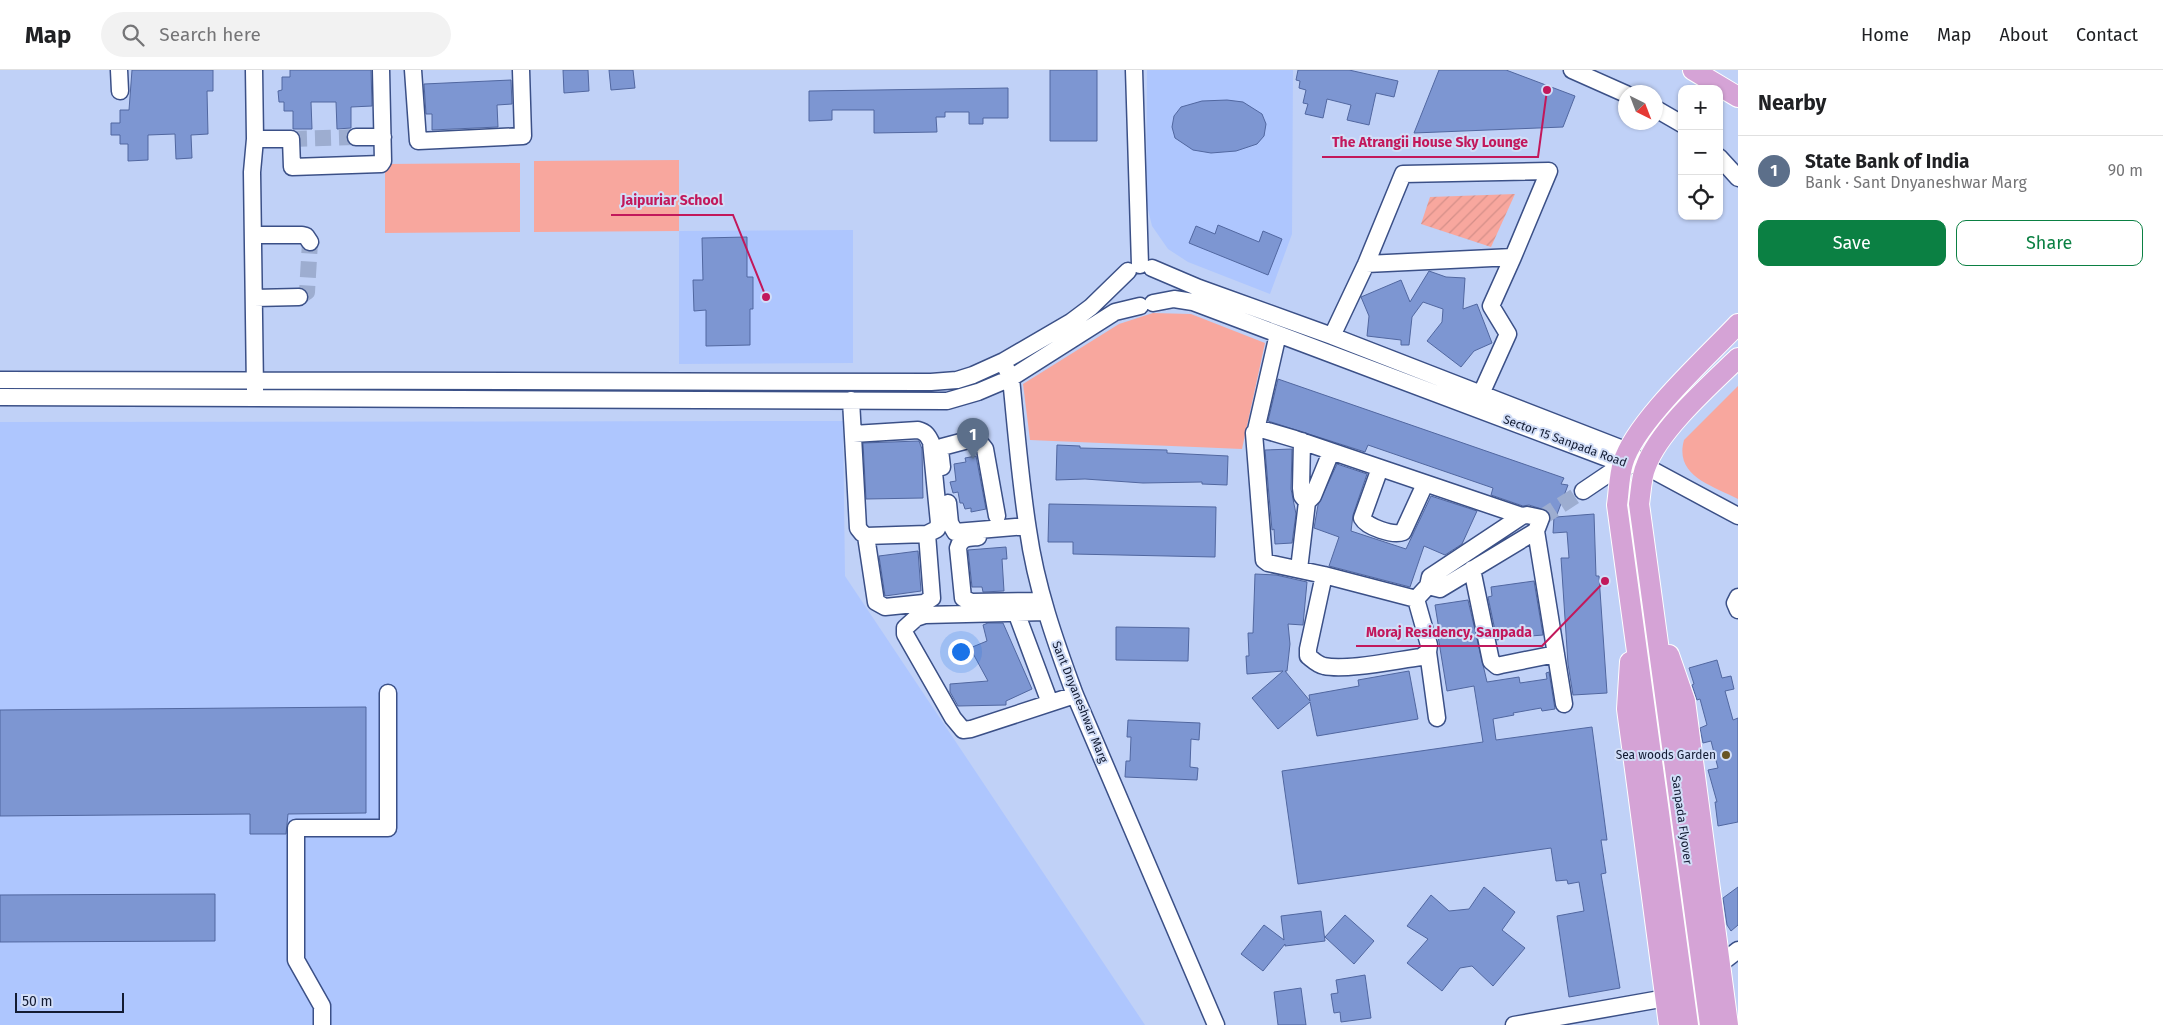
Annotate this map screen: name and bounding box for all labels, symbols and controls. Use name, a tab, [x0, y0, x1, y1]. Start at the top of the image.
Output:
search box	[101, 12, 451, 57]
text: Map	[25, 21, 71, 49]
icon: search	[119, 21, 147, 49]
text: Search here	[159, 23, 261, 46]
text: Home	[1861, 24, 1909, 46]
text: Map	[1937, 24, 1971, 46]
text: About	[1999, 24, 2048, 46]
text: Contact	[2076, 24, 2138, 46]
north arrow	[1618, 85, 1663, 130]
map controls	[1678, 85, 1723, 220]
button: +	[1678, 85, 1723, 130]
text: Nearby	[1758, 90, 1826, 116]
callout: The Atrangii House Sky Lounge	[1322, 128, 1538, 157]
button: −	[1678, 130, 1723, 175]
text: The Atrangii House Sky Lounge	[1332, 134, 1528, 151]
text: State Bank of India	[1805, 150, 1970, 173]
text: 1	[1770, 161, 1778, 180]
text: 90 m	[2108, 161, 2143, 180]
text: Bank · Sant Dnyaneshwar Marg	[1805, 173, 2027, 192]
button: locate	[1678, 175, 1723, 220]
callout: Jaipuriar School	[611, 186, 733, 215]
text: Jaipuriar School	[620, 192, 724, 209]
button: Save	[1758, 220, 1946, 266]
button: Share	[1956, 220, 2143, 266]
street label: Sector 15 Sanpada Road	[1501, 412, 1629, 470]
pin: 1	[957, 418, 989, 459]
callout: Moraj Residency, Sanpada	[1356, 617, 1542, 646]
text: Moraj Residency, Sanpada	[1366, 624, 1532, 641]
your location	[948, 639, 974, 665]
street label: Sant Dnyaneshwar Marg	[1049, 639, 1111, 766]
place label: Sea woods Garden	[1616, 748, 1716, 762]
marker: Sea woods Garden	[1720, 749, 1732, 761]
street label: Sanpada Flyover	[1669, 775, 1695, 866]
scale bar	[15, 990, 124, 1013]
text: 50 m	[22, 993, 53, 1010]

